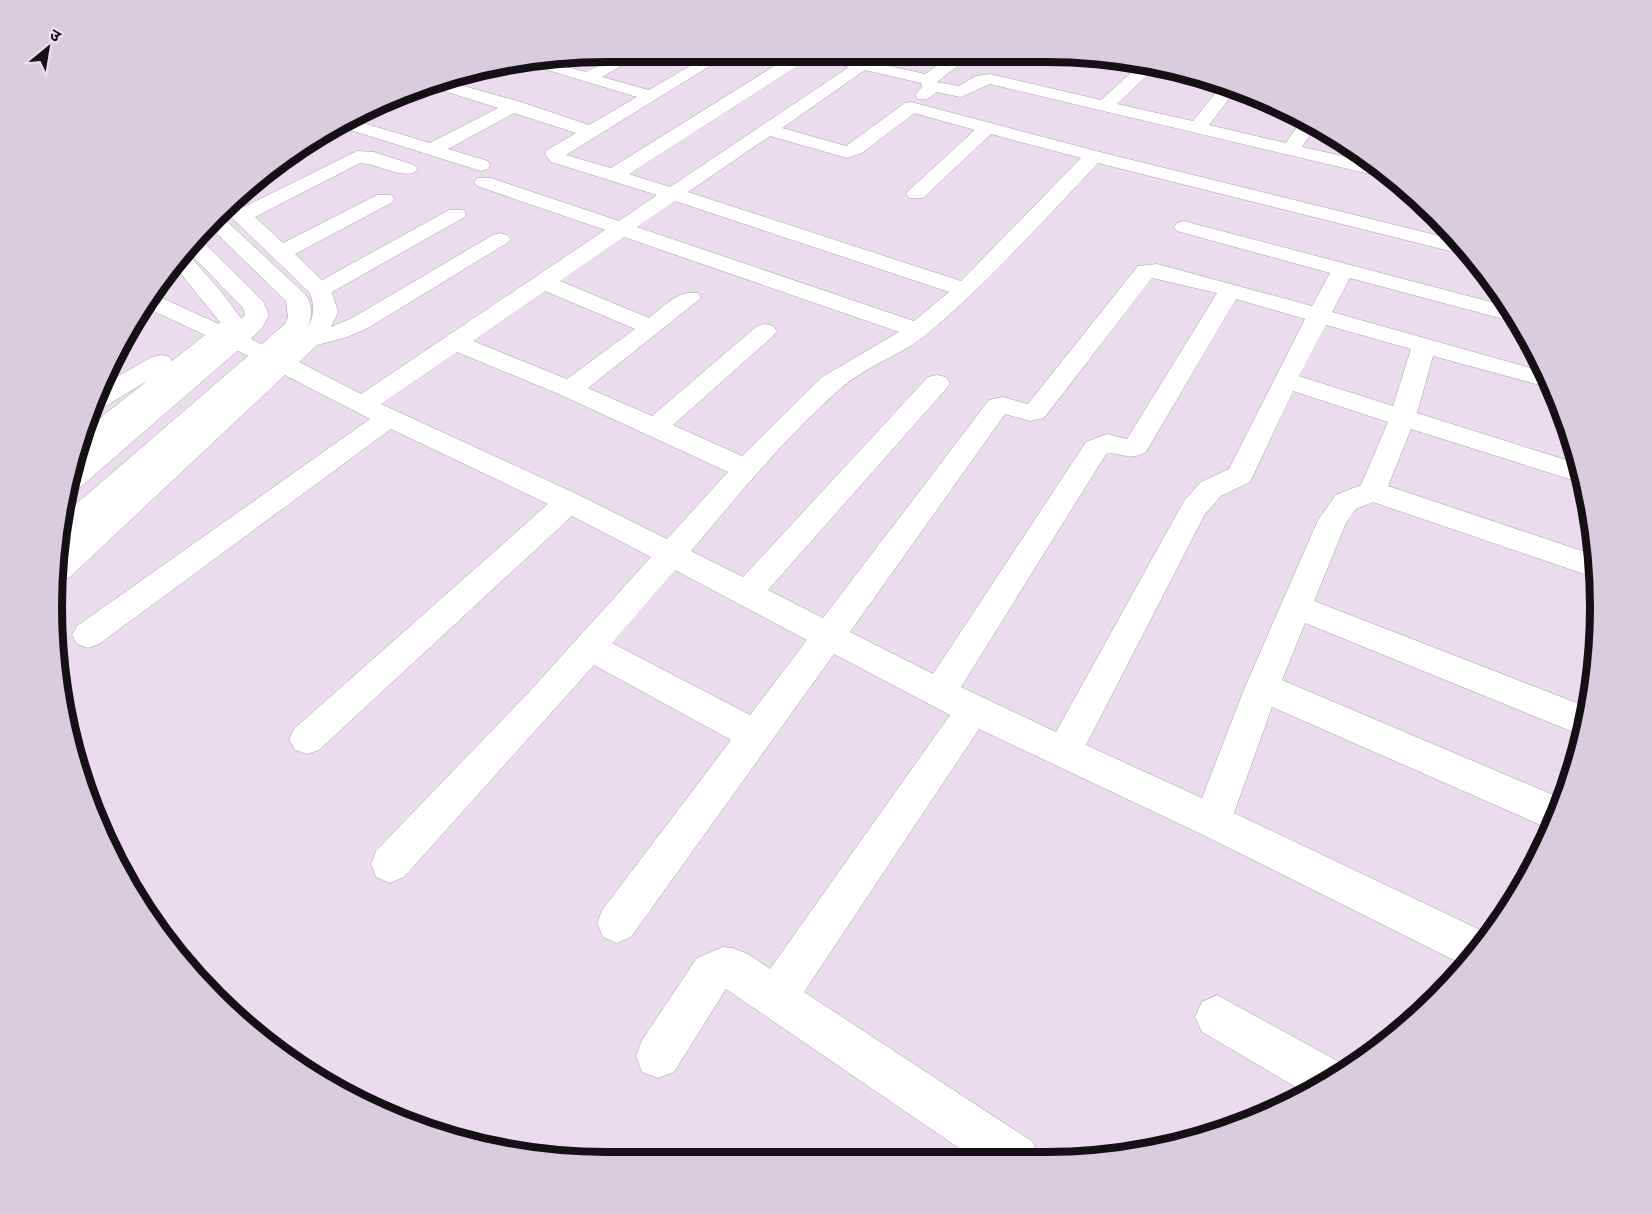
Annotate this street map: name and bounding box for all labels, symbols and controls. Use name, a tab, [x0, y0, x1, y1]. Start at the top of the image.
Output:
north arrow	[18, 18, 78, 78]
text: उ	[46, 24, 65, 46]

